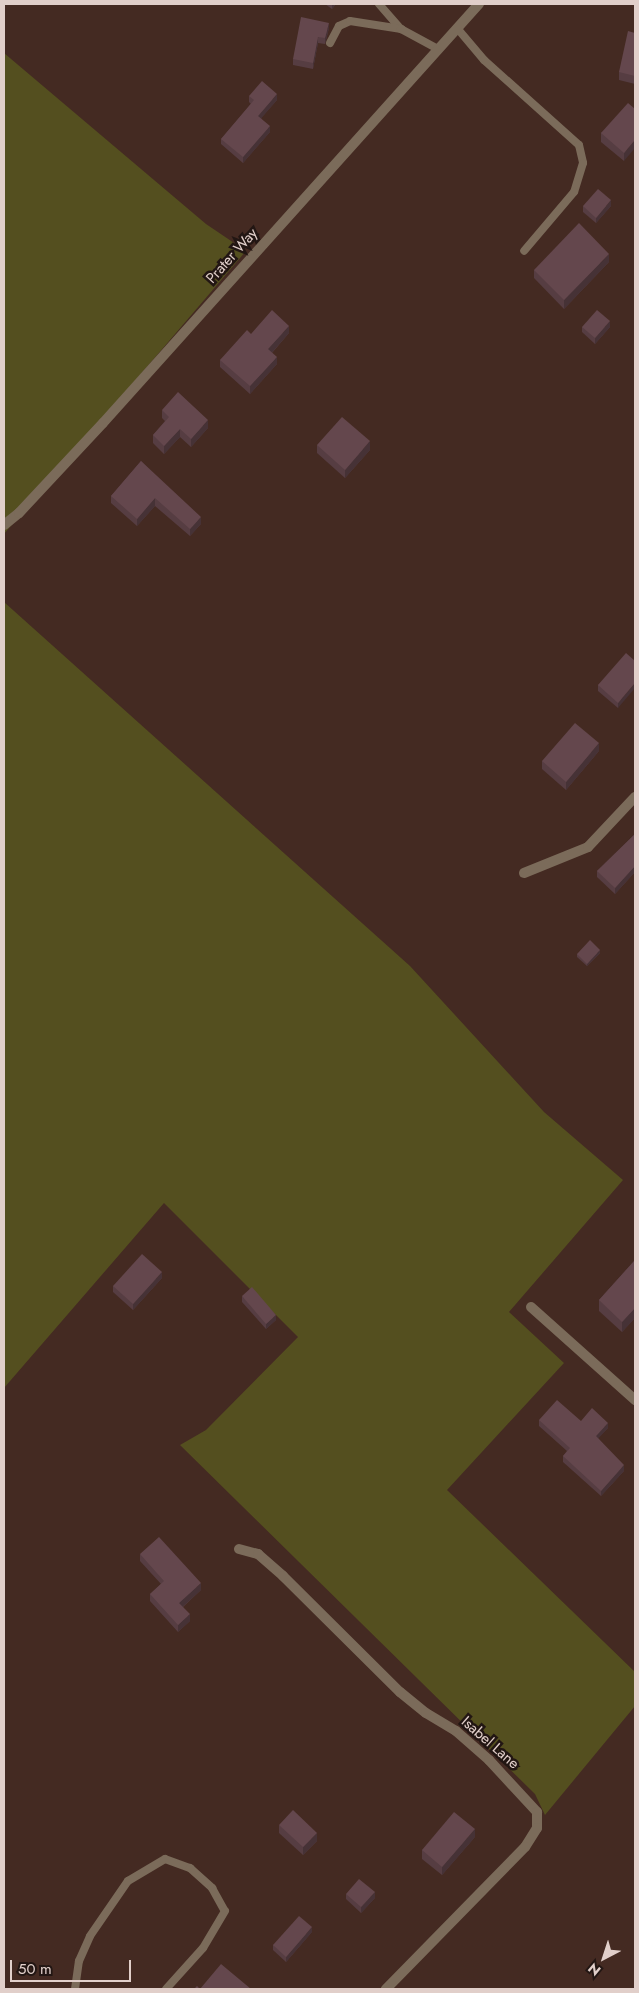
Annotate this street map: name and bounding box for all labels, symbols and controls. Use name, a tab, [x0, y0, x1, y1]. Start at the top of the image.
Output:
street label: Prater Way	[202, 225, 262, 287]
street label: Isabel Lane	[457, 1713, 523, 1773]
north arrow	[579, 1933, 629, 1983]
scale bar	[12, 1950, 134, 1982]
text: 50 m	[18, 1958, 52, 1980]
text: N	[584, 1958, 605, 1981]

